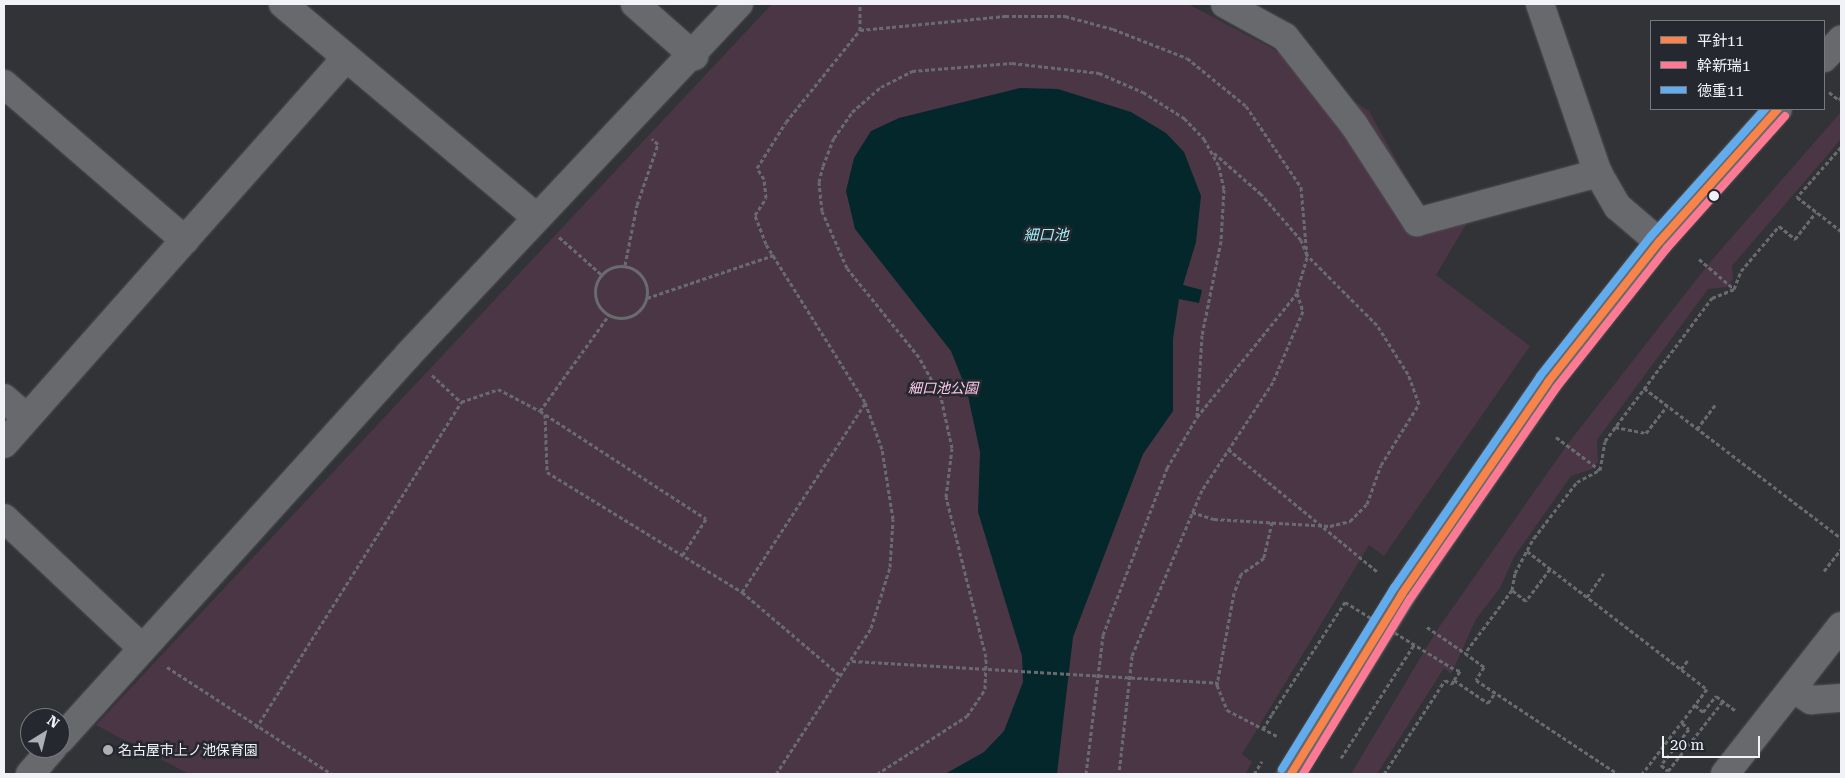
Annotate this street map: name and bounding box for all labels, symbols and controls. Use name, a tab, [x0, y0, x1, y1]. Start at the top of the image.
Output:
legend	[1650, 20, 1825, 110]
text: 平針11	[1697, 32, 1744, 50]
text: 幹新瑞1	[1697, 57, 1750, 75]
text: 徳重11	[1697, 82, 1744, 100]
unlabelled marker	[1709, 191, 1719, 201]
water label: 細口池	[1024, 227, 1068, 245]
park label: 細口池公園	[908, 380, 978, 396]
north arrow	[20, 708, 70, 758]
text: N	[44, 712, 62, 731]
scale bar	[1665, 726, 1762, 758]
text: 20 m	[1670, 736, 1704, 754]
place label: 名古屋市上ノ池保育園	[118, 742, 258, 758]
marker: 名古屋市上ノ池保育園	[102, 744, 114, 756]

